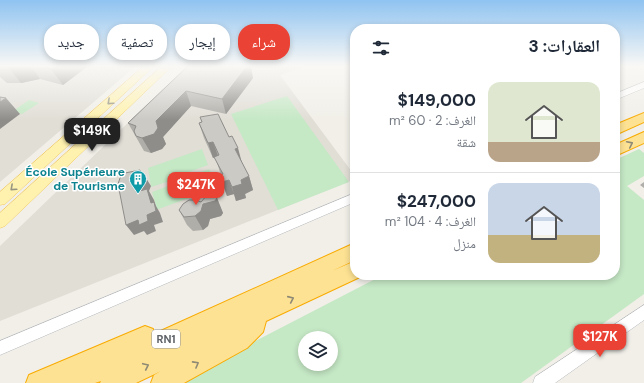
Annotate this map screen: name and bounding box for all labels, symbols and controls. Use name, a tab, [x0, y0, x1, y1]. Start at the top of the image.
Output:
chip: جديد	[44, 24, 99, 60]
chip: تصفية	[107, 24, 167, 60]
chip: إيجار	[175, 24, 230, 60]
chip: شراء	[238, 24, 290, 60]
text: العقارات: 3	[528, 35, 600, 57]
icon: filters	[370, 37, 392, 59]
text: $149,000	[398, 89, 476, 111]
one-way arrow	[107, 97, 115, 104]
icon: home	[520, 98, 568, 146]
text: الغرف: 2 · 60 m²	[389, 112, 476, 129]
pin: $149K	[64, 118, 120, 152]
text: $149K	[73, 122, 111, 139]
text: شقة	[457, 134, 476, 151]
one-way arrow	[625, 141, 633, 149]
place label: École Supérieure de Tourisme	[26, 164, 125, 194]
building icon: École Supérieure de Tourisme	[128, 169, 148, 194]
pin: $247K	[168, 172, 224, 206]
text: $247K	[176, 176, 216, 193]
one-way arrow	[10, 183, 18, 191]
text: $247,000	[397, 190, 476, 212]
icon: home	[520, 199, 568, 247]
text: الغرف: 4 · 104 m²	[385, 213, 476, 230]
text: منزل	[453, 235, 476, 252]
one-way arrow	[288, 295, 295, 303]
pin: $127K	[572, 324, 628, 358]
text: $127K	[582, 328, 618, 345]
road number: RN1	[152, 330, 180, 348]
map controls	[298, 331, 338, 371]
button: layers	[298, 331, 338, 371]
one-way arrow	[192, 361, 199, 369]
one-way arrow	[142, 363, 150, 371]

